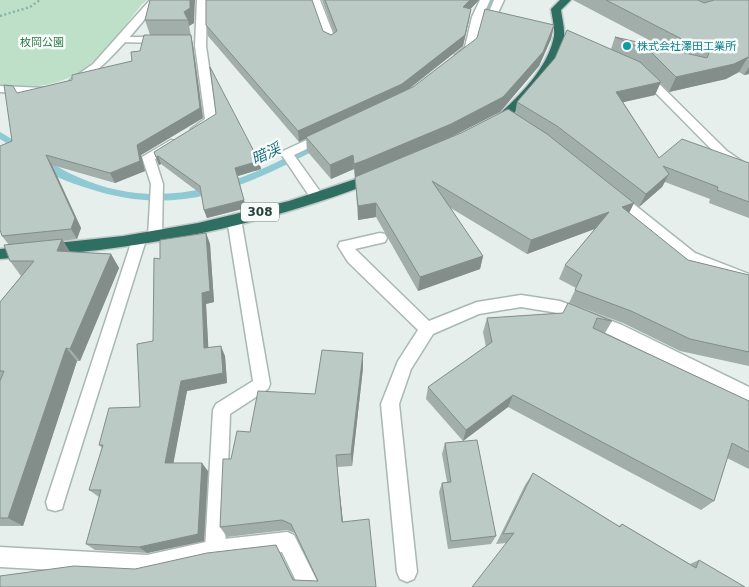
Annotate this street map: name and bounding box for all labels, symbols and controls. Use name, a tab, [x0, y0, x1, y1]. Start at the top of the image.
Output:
park label: 枚岡公園	[20, 36, 64, 49]
marker: 株式会社澤田工業所	[621, 40, 633, 52]
place label: 株式会社澤田工業所	[637, 40, 737, 53]
water label: 暗渓	[249, 139, 285, 168]
road number: 308	[241, 202, 279, 222]

